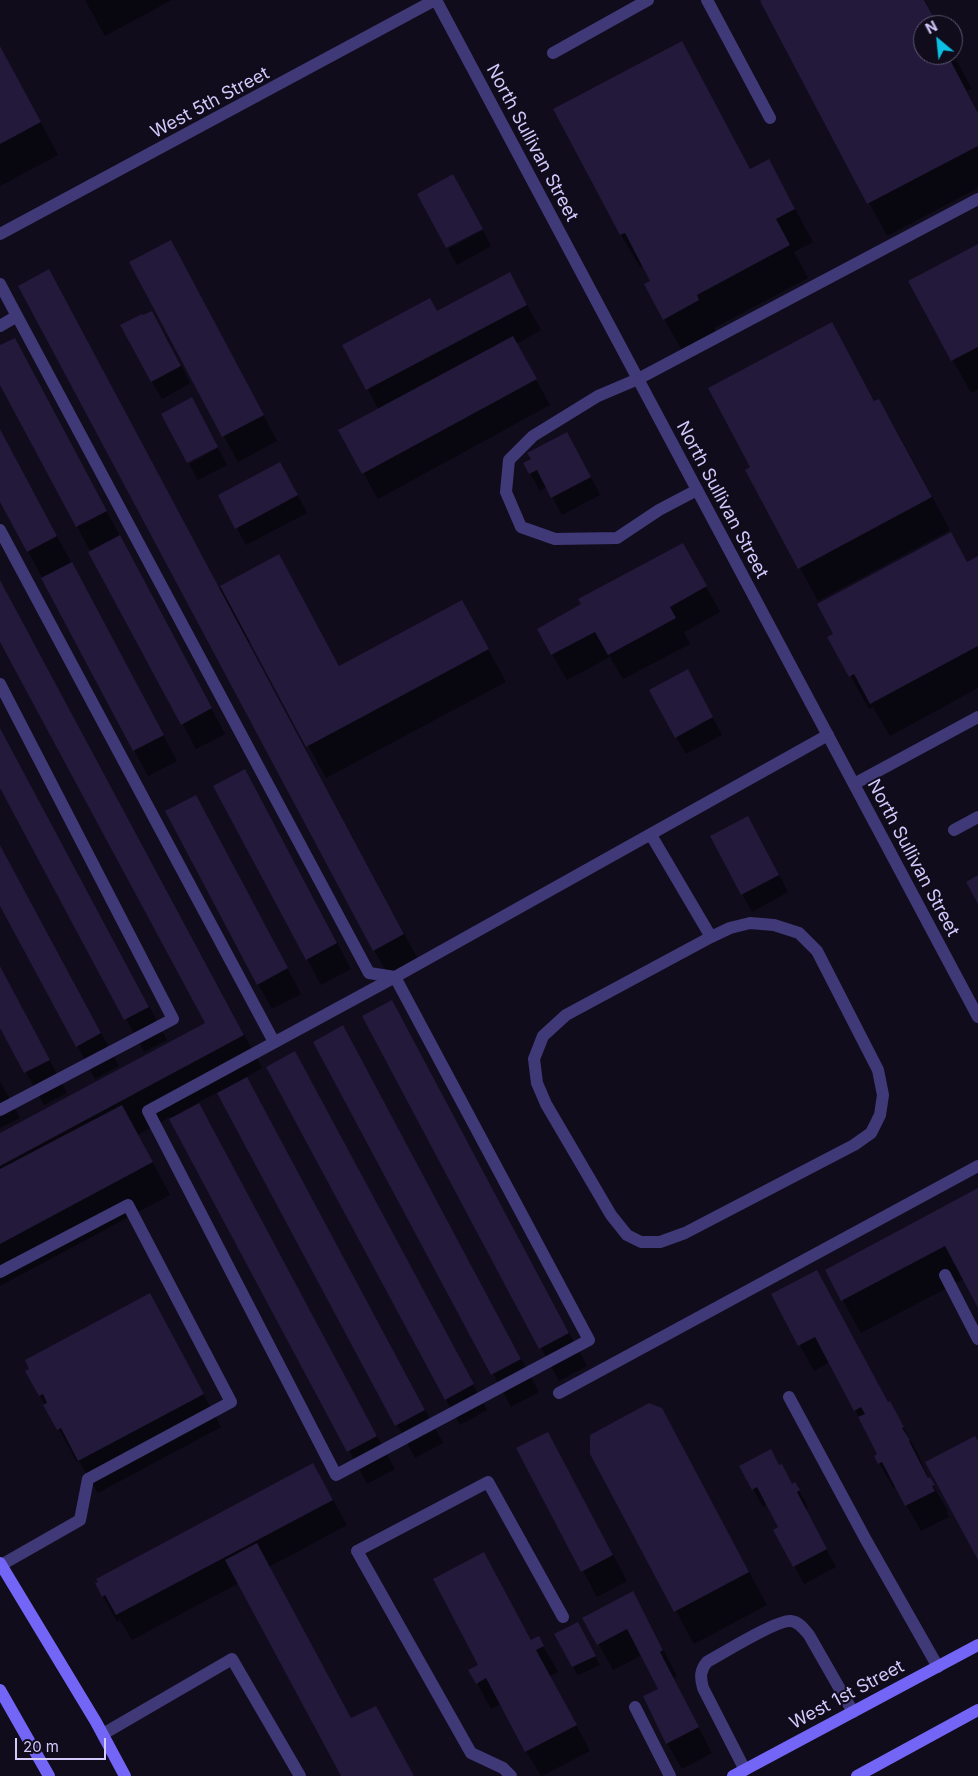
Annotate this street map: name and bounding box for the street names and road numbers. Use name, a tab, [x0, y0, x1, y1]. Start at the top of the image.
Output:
street label: North Sullivan Street	[481, 61, 583, 225]
street label: West 5th Street	[147, 63, 273, 143]
street label: North Sullivan Street	[671, 418, 773, 582]
street label: North Sullivan Street	[862, 776, 964, 940]
street label: West 1st Street	[786, 1656, 908, 1734]

